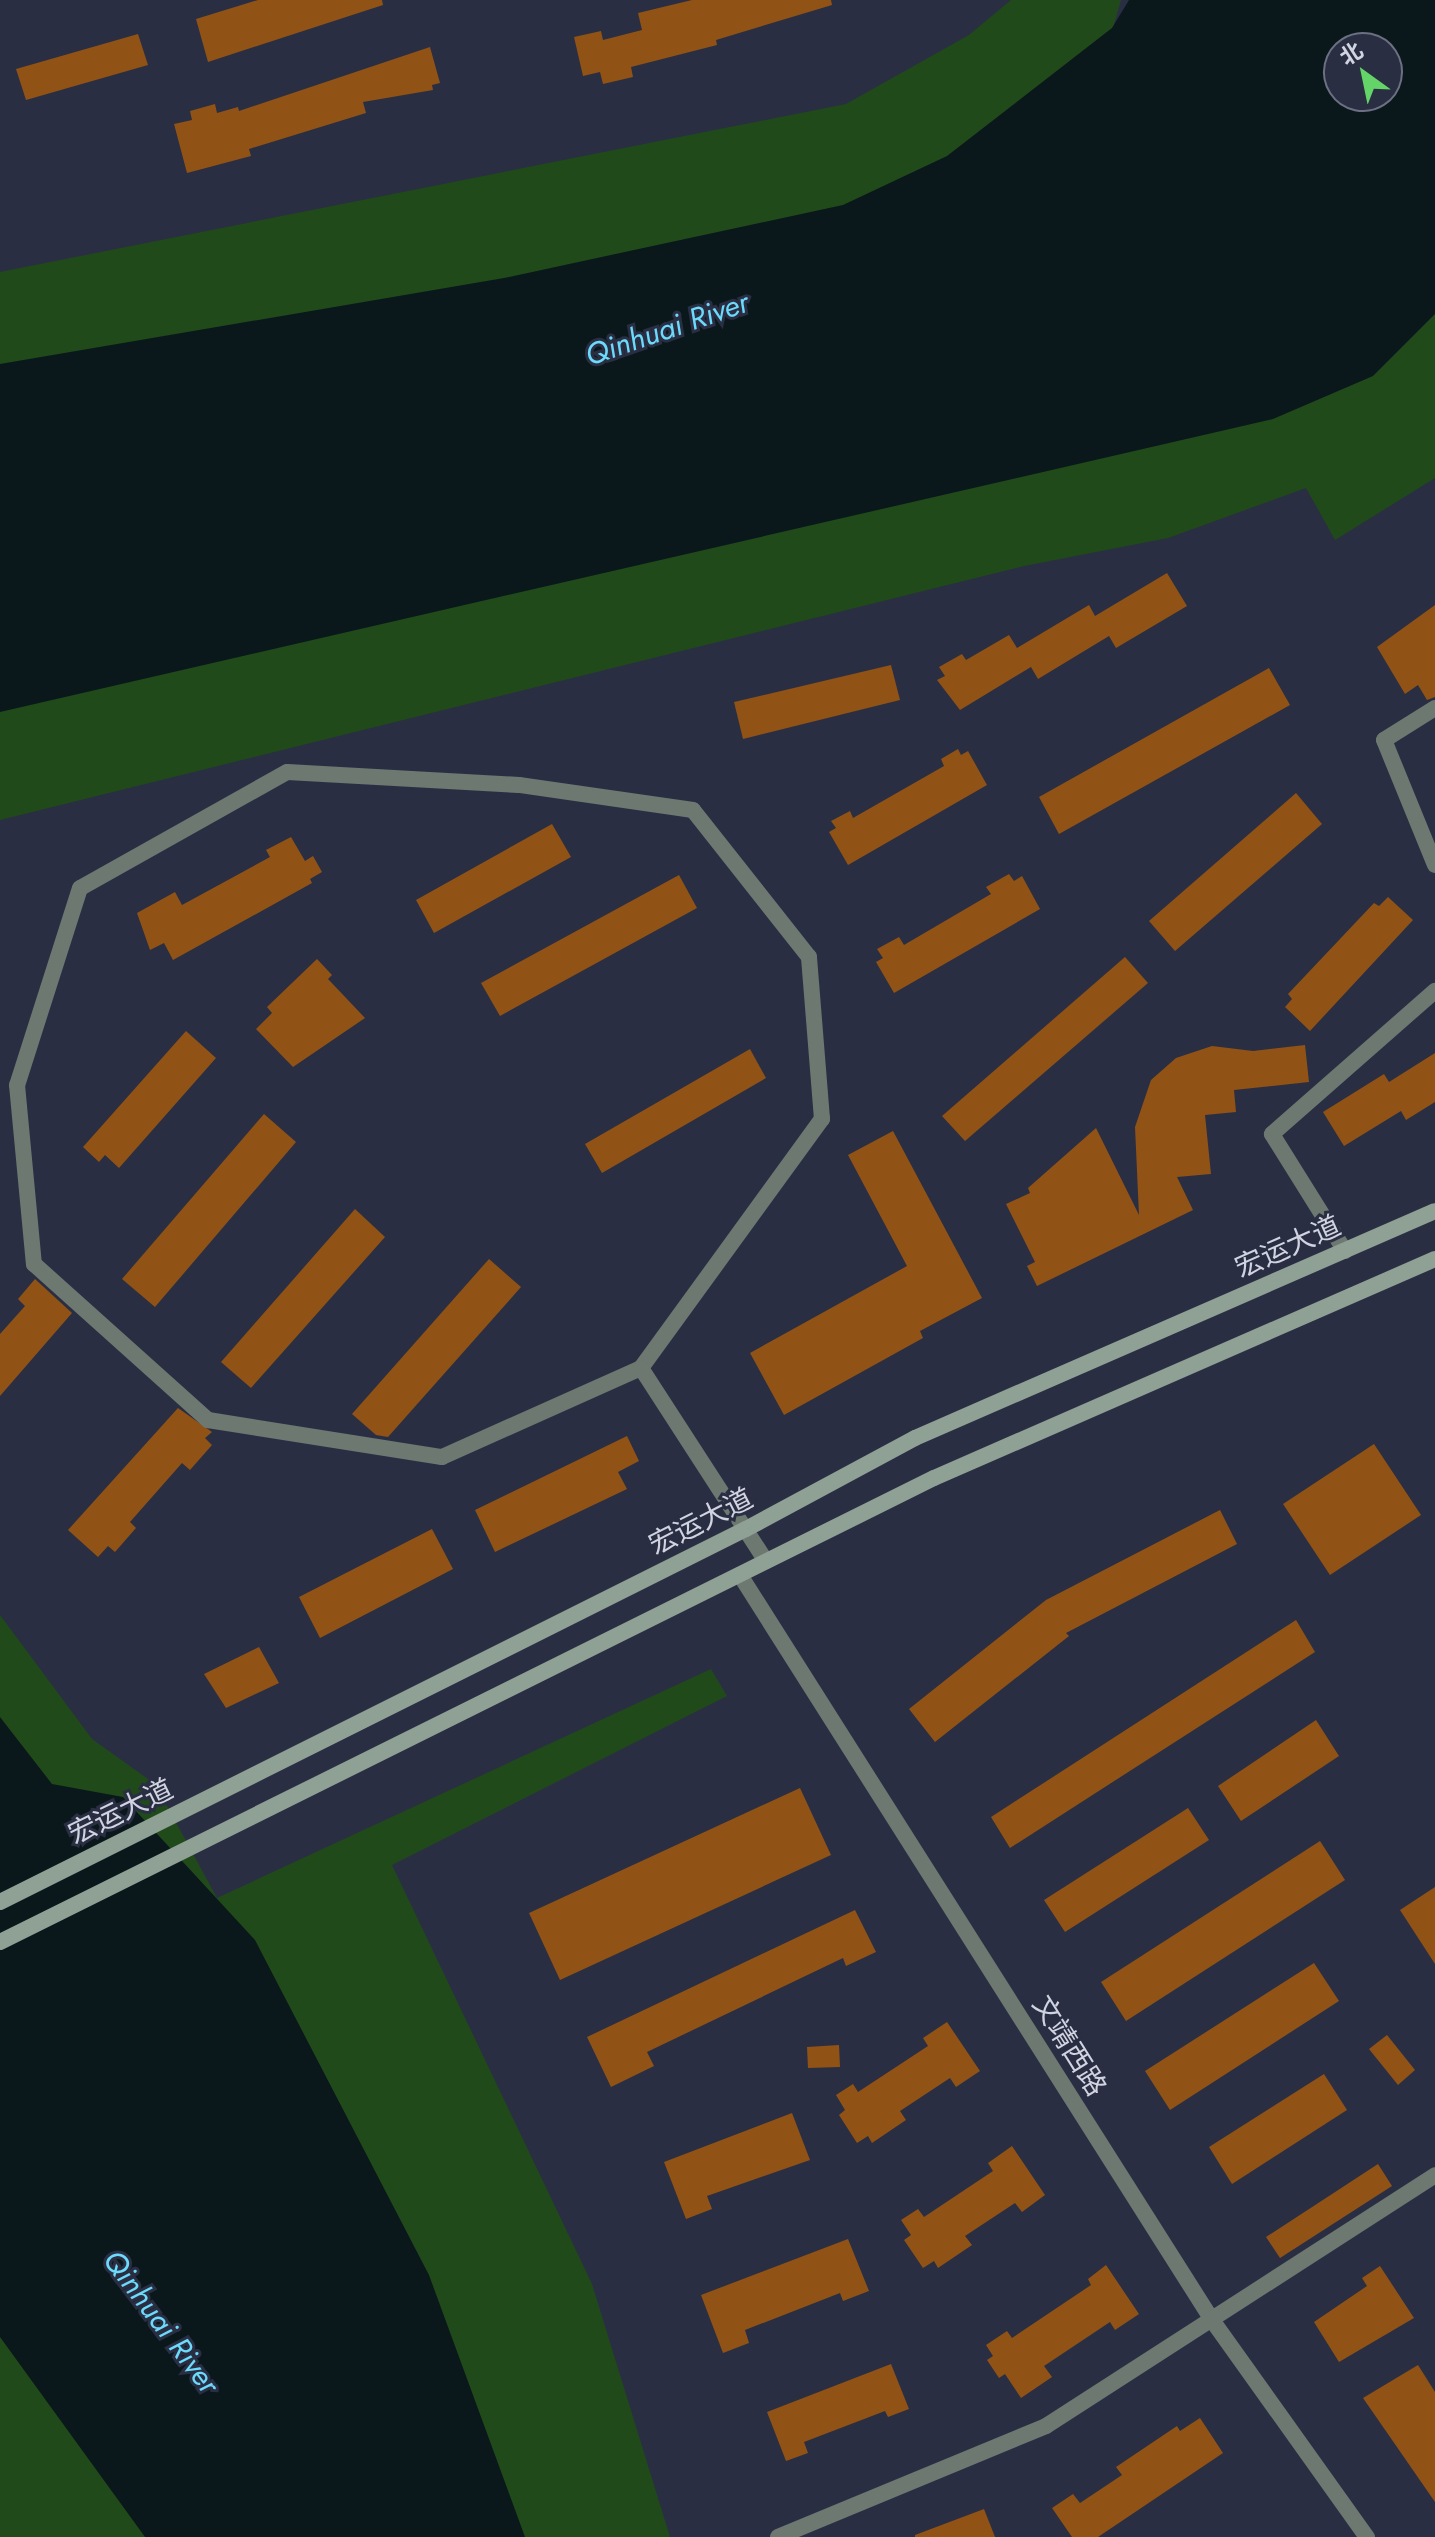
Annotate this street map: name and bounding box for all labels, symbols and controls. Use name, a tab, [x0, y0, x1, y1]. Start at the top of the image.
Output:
north arrow	[1323, 32, 1403, 112]
text: 北	[1333, 34, 1369, 73]
water label: Qinhuai River	[580, 284, 754, 374]
street label: 宏运大道	[1230, 1209, 1346, 1285]
street label: 宏运大道	[643, 1482, 759, 1562]
street label: 宏运大道	[63, 1772, 179, 1852]
street label: 文靖西路	[1025, 1990, 1113, 2102]
water label: Qinhuai River	[95, 2243, 227, 2401]

